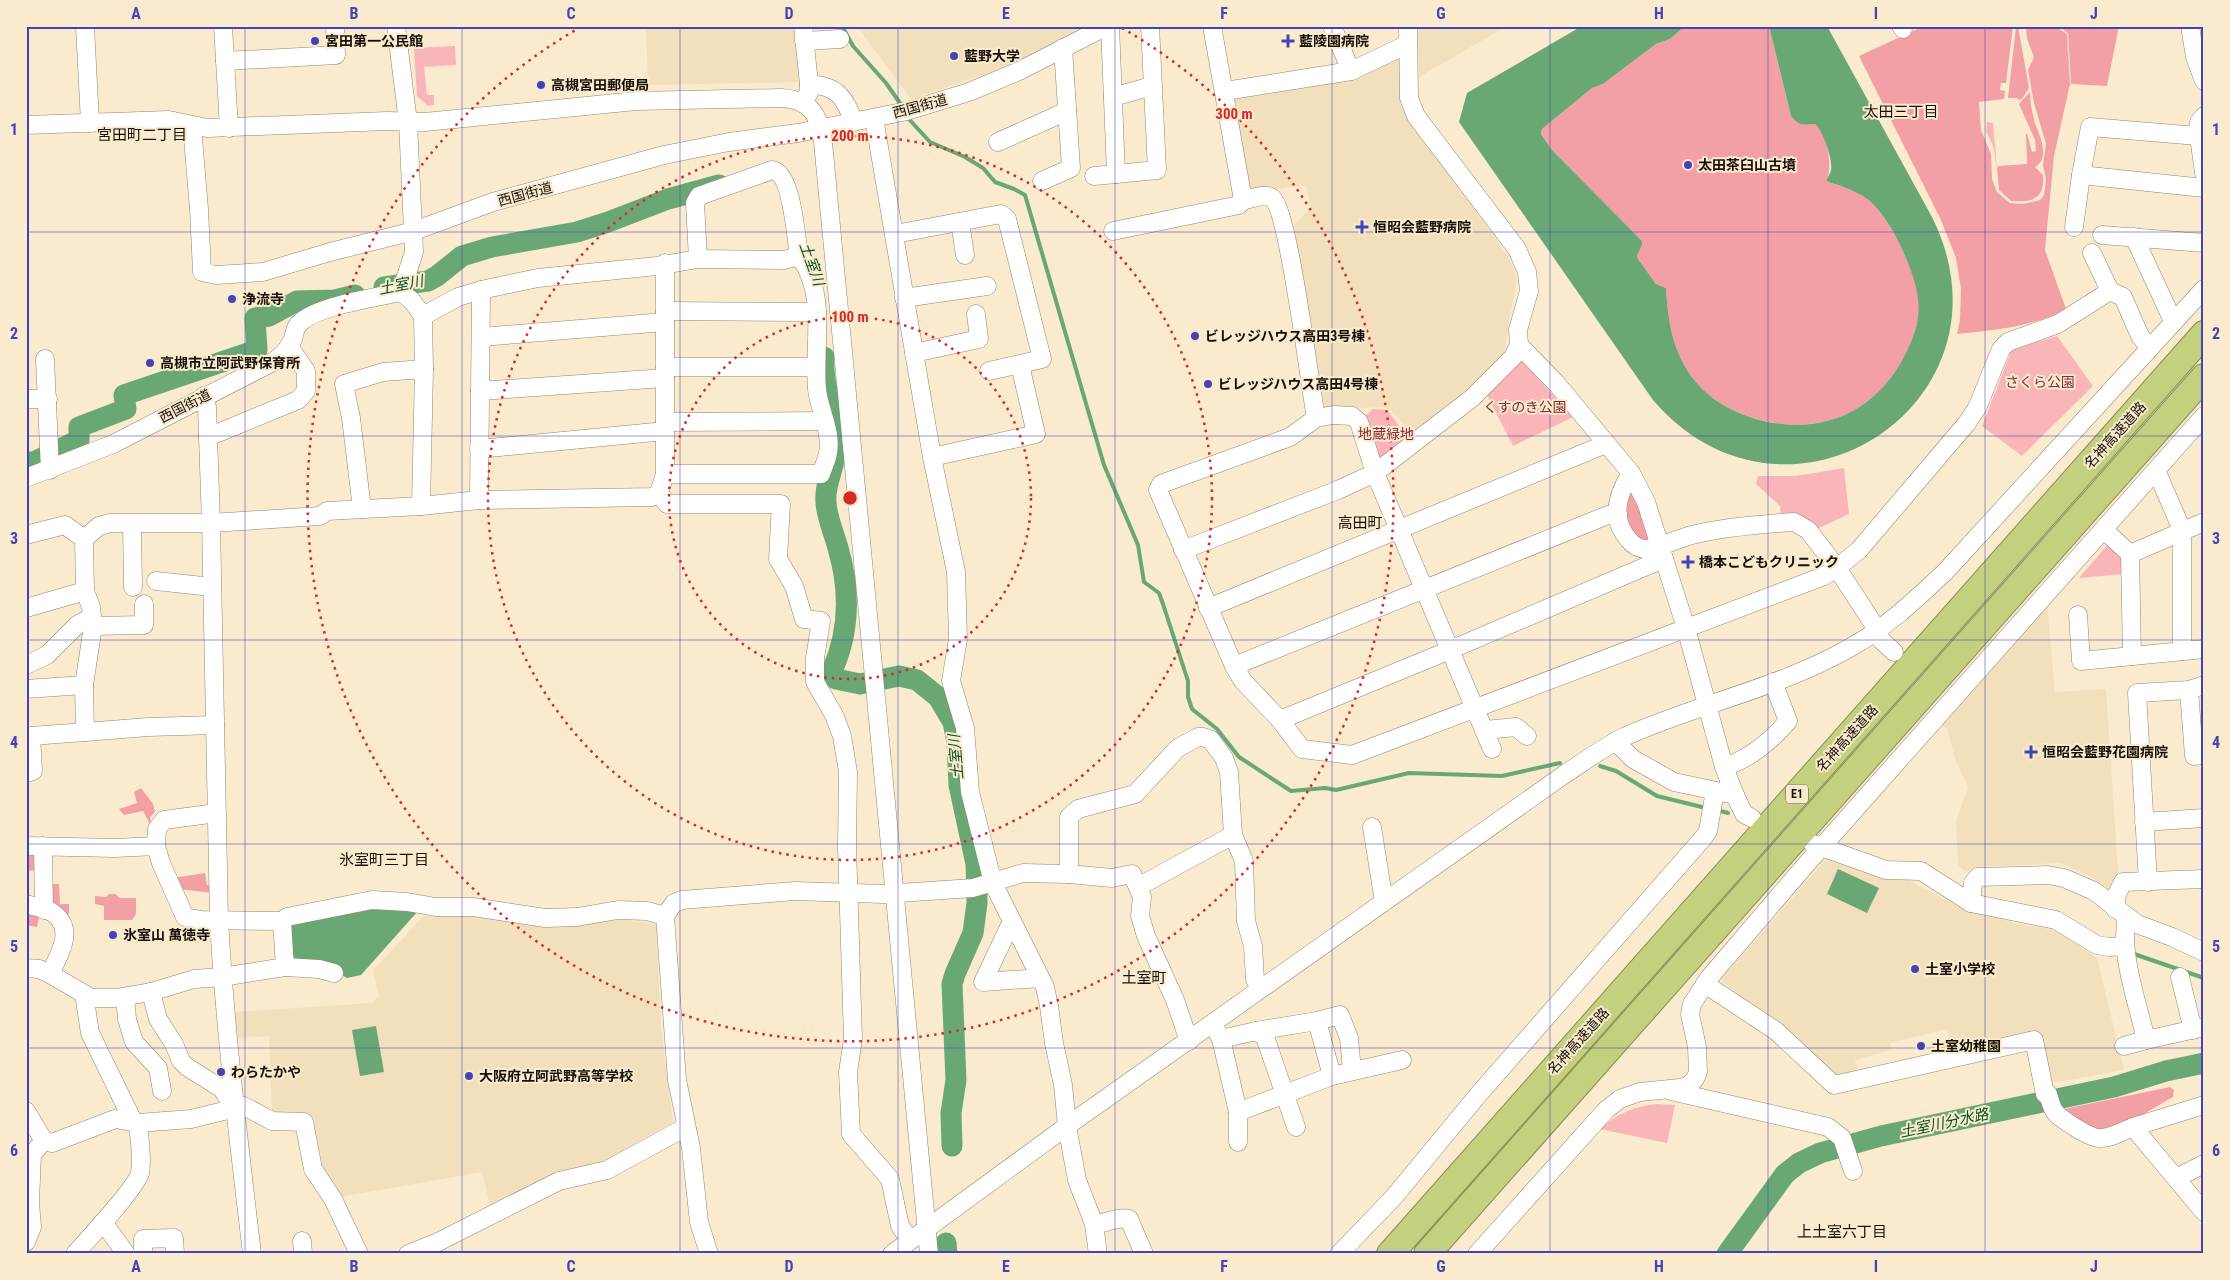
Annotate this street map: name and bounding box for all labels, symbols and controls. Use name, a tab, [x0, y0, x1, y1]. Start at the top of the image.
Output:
text: A	[131, 4, 141, 23]
text: B	[350, 4, 359, 23]
text: C	[566, 4, 576, 23]
text: D	[784, 4, 794, 23]
text: E	[1002, 4, 1010, 23]
text: F	[1220, 4, 1228, 23]
text: G	[1436, 4, 1446, 23]
text: H	[1654, 4, 1664, 23]
text: I	[1874, 4, 1878, 23]
text: J	[2090, 4, 2098, 23]
place label: 宮田第一公民館	[325, 33, 423, 49]
place label: 藍陵園病院	[1299, 33, 1369, 49]
marker: 藍陵園病院	[1281, 34, 1295, 48]
marker: 宮田第一公民館	[309, 35, 321, 47]
place label: 藍野大学	[964, 48, 1020, 64]
marker: 藍野大学	[948, 50, 960, 62]
place label: 高槻宮田郵便局	[551, 77, 649, 93]
marker: 高槻宮田郵便局	[535, 79, 547, 91]
street label: 西国街道	[891, 91, 949, 121]
district label: 太田三丁目	[1863, 103, 1939, 121]
text: 300 m	[1215, 105, 1253, 123]
text: 1	[10, 120, 18, 139]
text: 1	[2212, 120, 2220, 139]
district label: 宮田町二丁目	[97, 126, 187, 144]
text: 200 m	[831, 127, 869, 145]
place label: 太田茶臼山古墳	[1698, 157, 1796, 173]
marker: 太田茶臼山古墳	[1682, 159, 1694, 171]
street label: 西国街道	[496, 179, 554, 209]
place label: 恒昭会藍野病院	[1373, 219, 1471, 235]
marker: 恒昭会藍野病院	[1355, 220, 1369, 234]
water label: 土室川	[796, 240, 829, 290]
water label: 土室川	[377, 271, 427, 298]
place label: 浄流寺	[242, 291, 284, 307]
marker: 浄流寺	[226, 293, 238, 305]
text: 100 m	[831, 308, 869, 326]
text: 2	[10, 324, 18, 343]
text: 2	[2212, 324, 2220, 343]
place label: ビレッジハウス高田3号棟	[1205, 328, 1365, 344]
marker: ビレッジハウス高田3号棟	[1189, 330, 1201, 342]
place label: 高槻市立阿武野保育所	[160, 355, 300, 371]
marker: 高槻市立阿武野保育所	[144, 357, 156, 369]
park label: さくら公園	[2005, 374, 2075, 390]
place label: ビレッジハウス高田4号棟	[1218, 376, 1378, 392]
marker: ビレッジハウス高田4号棟	[1202, 378, 1214, 390]
street label: 西国街道	[156, 386, 214, 426]
street label: 名神高速道路	[2081, 398, 2149, 472]
park label: くすのき公園	[1483, 399, 1567, 415]
park label: 地蔵緑地	[1358, 426, 1414, 442]
centre of rings	[841, 489, 859, 507]
district label: 高田町	[1337, 514, 1383, 532]
text: 3	[10, 529, 18, 548]
text: 3	[2212, 529, 2220, 548]
place label: 橋本こどもクリニック	[1699, 554, 1839, 570]
marker: 橋本こどもクリニック	[1681, 555, 1695, 569]
street label: 名神高速道路	[1813, 701, 1881, 775]
water label: 土室川	[945, 732, 967, 780]
text: 4	[10, 733, 18, 752]
text: 4	[2212, 733, 2220, 752]
place label: 恒昭会藍野花園病院	[2042, 744, 2168, 760]
marker: 恒昭会藍野花園病院	[2024, 745, 2038, 759]
road number: E1	[1786, 784, 1808, 804]
district label: 氷室町三丁目	[339, 851, 429, 869]
place label: 氷室山 萬徳寺	[123, 927, 210, 943]
marker: 氷室山 萬徳寺	[107, 929, 119, 941]
text: 5	[10, 937, 18, 956]
text: 5	[2212, 937, 2220, 956]
place label: 土室小学校	[1925, 961, 1995, 977]
marker: 土室小学校	[1909, 963, 1921, 975]
district label: 土室町	[1121, 969, 1167, 987]
street label: 名神高速道路	[1544, 1004, 1612, 1078]
place label: 土室幼稚園	[1931, 1038, 2001, 1054]
marker: 土室幼稚園	[1915, 1040, 1927, 1052]
place label: わらたかや	[231, 1064, 301, 1080]
marker: わらたかや	[215, 1066, 227, 1078]
place label: 大阪府立阿武野高等学校	[479, 1068, 633, 1084]
marker: 大阪府立阿武野高等学校	[463, 1070, 475, 1082]
water label: 土室川分水路	[1898, 1104, 1992, 1141]
text: 6	[10, 1141, 18, 1160]
text: 6	[2212, 1141, 2220, 1160]
district label: 上土室六丁目	[1797, 1223, 1887, 1241]
text: A	[131, 1257, 141, 1276]
text: B	[350, 1257, 359, 1276]
text: C	[566, 1257, 576, 1276]
text: D	[784, 1257, 794, 1276]
text: E	[1002, 1257, 1010, 1276]
text: F	[1220, 1257, 1228, 1276]
text: G	[1436, 1257, 1446, 1276]
text: H	[1654, 1257, 1664, 1276]
text: I	[1874, 1257, 1878, 1276]
text: J	[2090, 1257, 2098, 1276]

